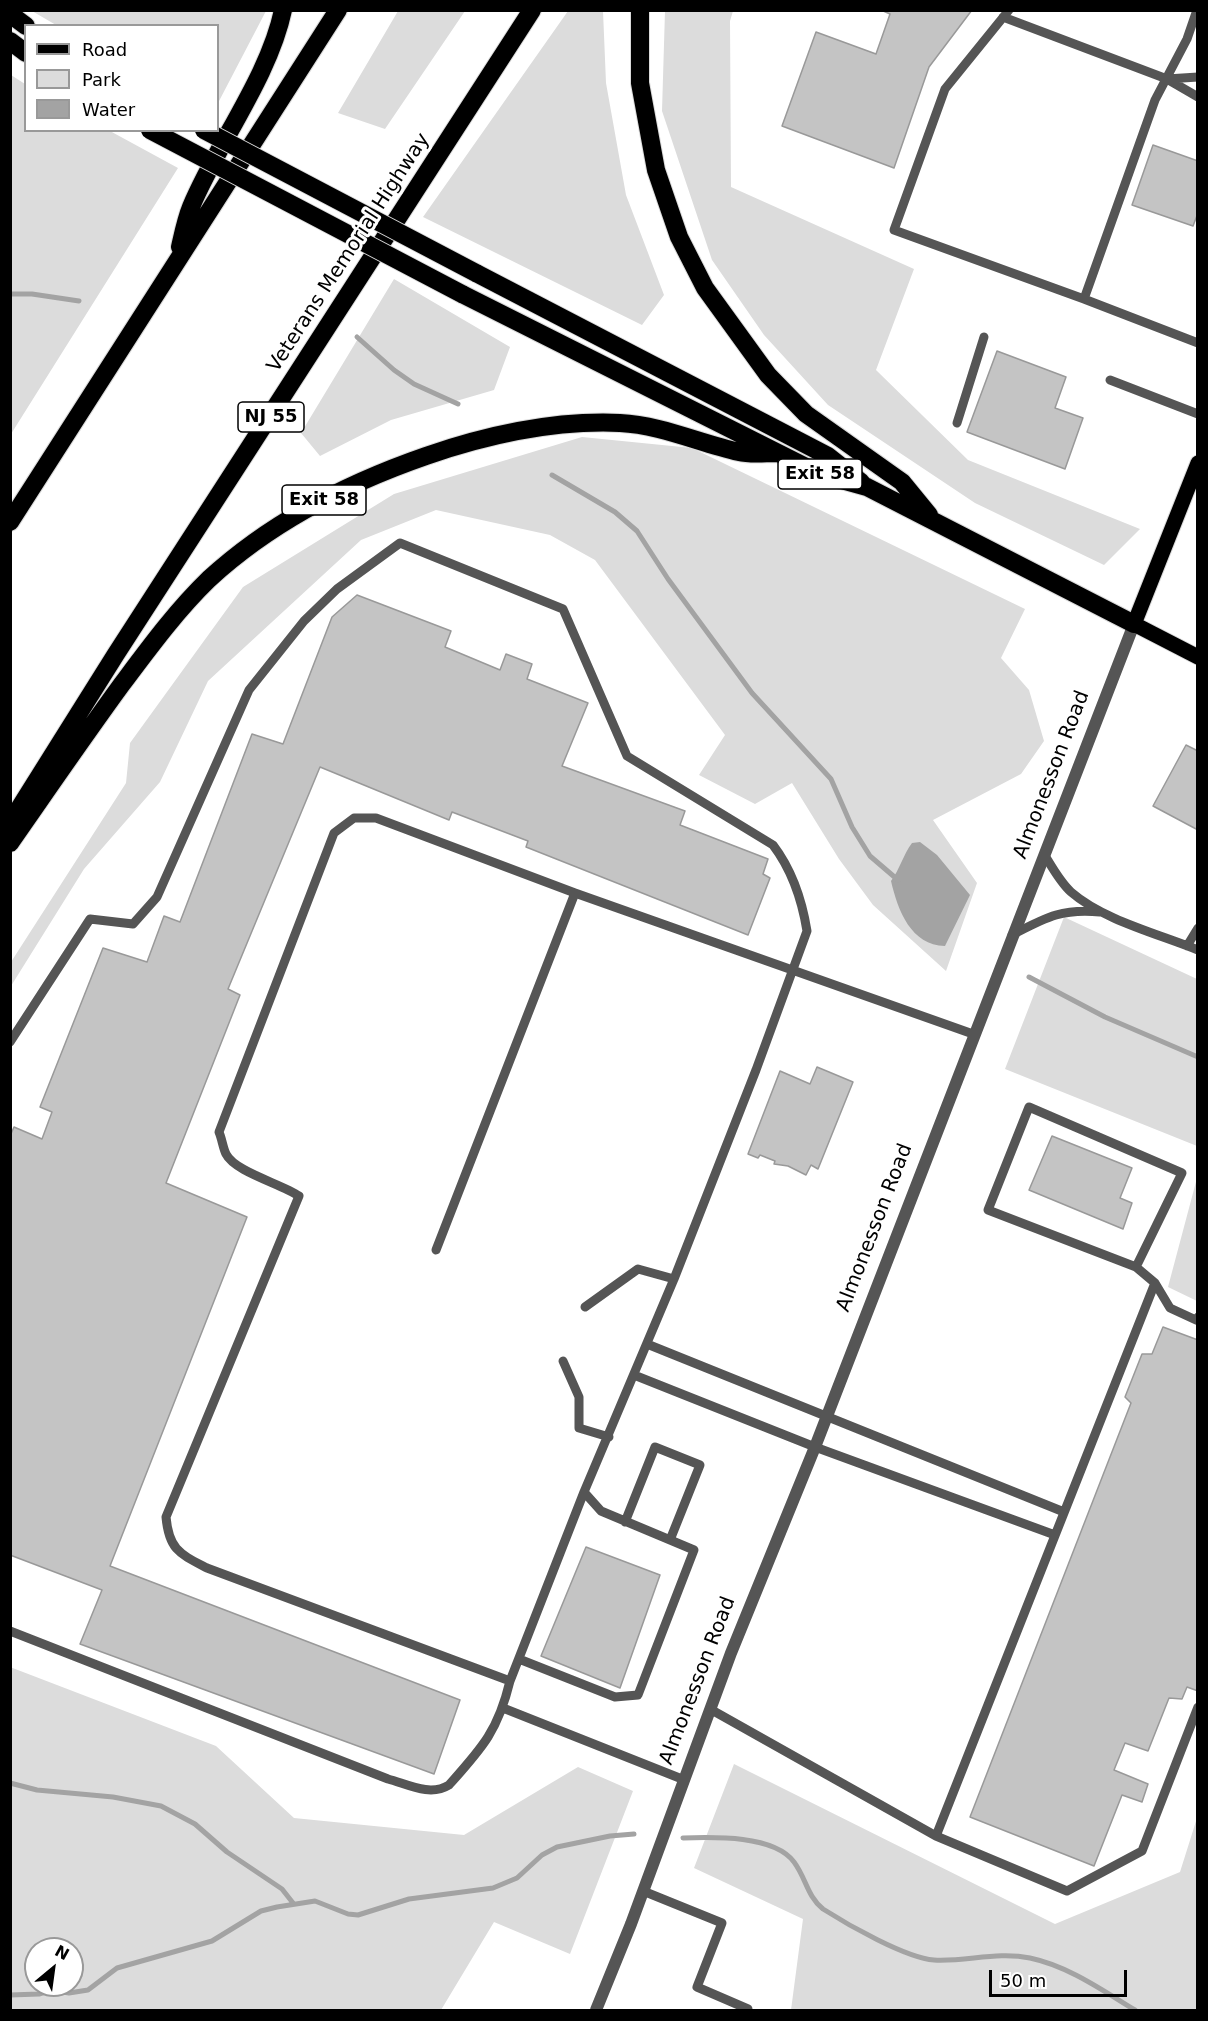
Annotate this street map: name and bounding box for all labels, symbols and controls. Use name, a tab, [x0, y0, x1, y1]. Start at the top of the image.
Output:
legend	[24, 24, 219, 132]
text: Road	[82, 39, 127, 60]
text: Park	[82, 69, 121, 90]
text: Water	[82, 99, 135, 120]
street label: Veterans Memorial Highway	[263, 129, 435, 377]
road number: NJ 55	[238, 402, 304, 432]
road number: Exit 58	[778, 459, 862, 489]
road number: Exit 58	[282, 485, 366, 515]
street label: Almonesson Road	[1009, 688, 1095, 862]
street label: Almonesson Road	[832, 1141, 918, 1315]
street label: Almonesson Road	[655, 1594, 741, 1768]
north arrow	[24, 1937, 84, 1997]
text: N	[52, 1941, 72, 1964]
scale bar	[992, 1958, 1130, 1996]
text: 50 m	[1000, 1970, 1046, 1991]

